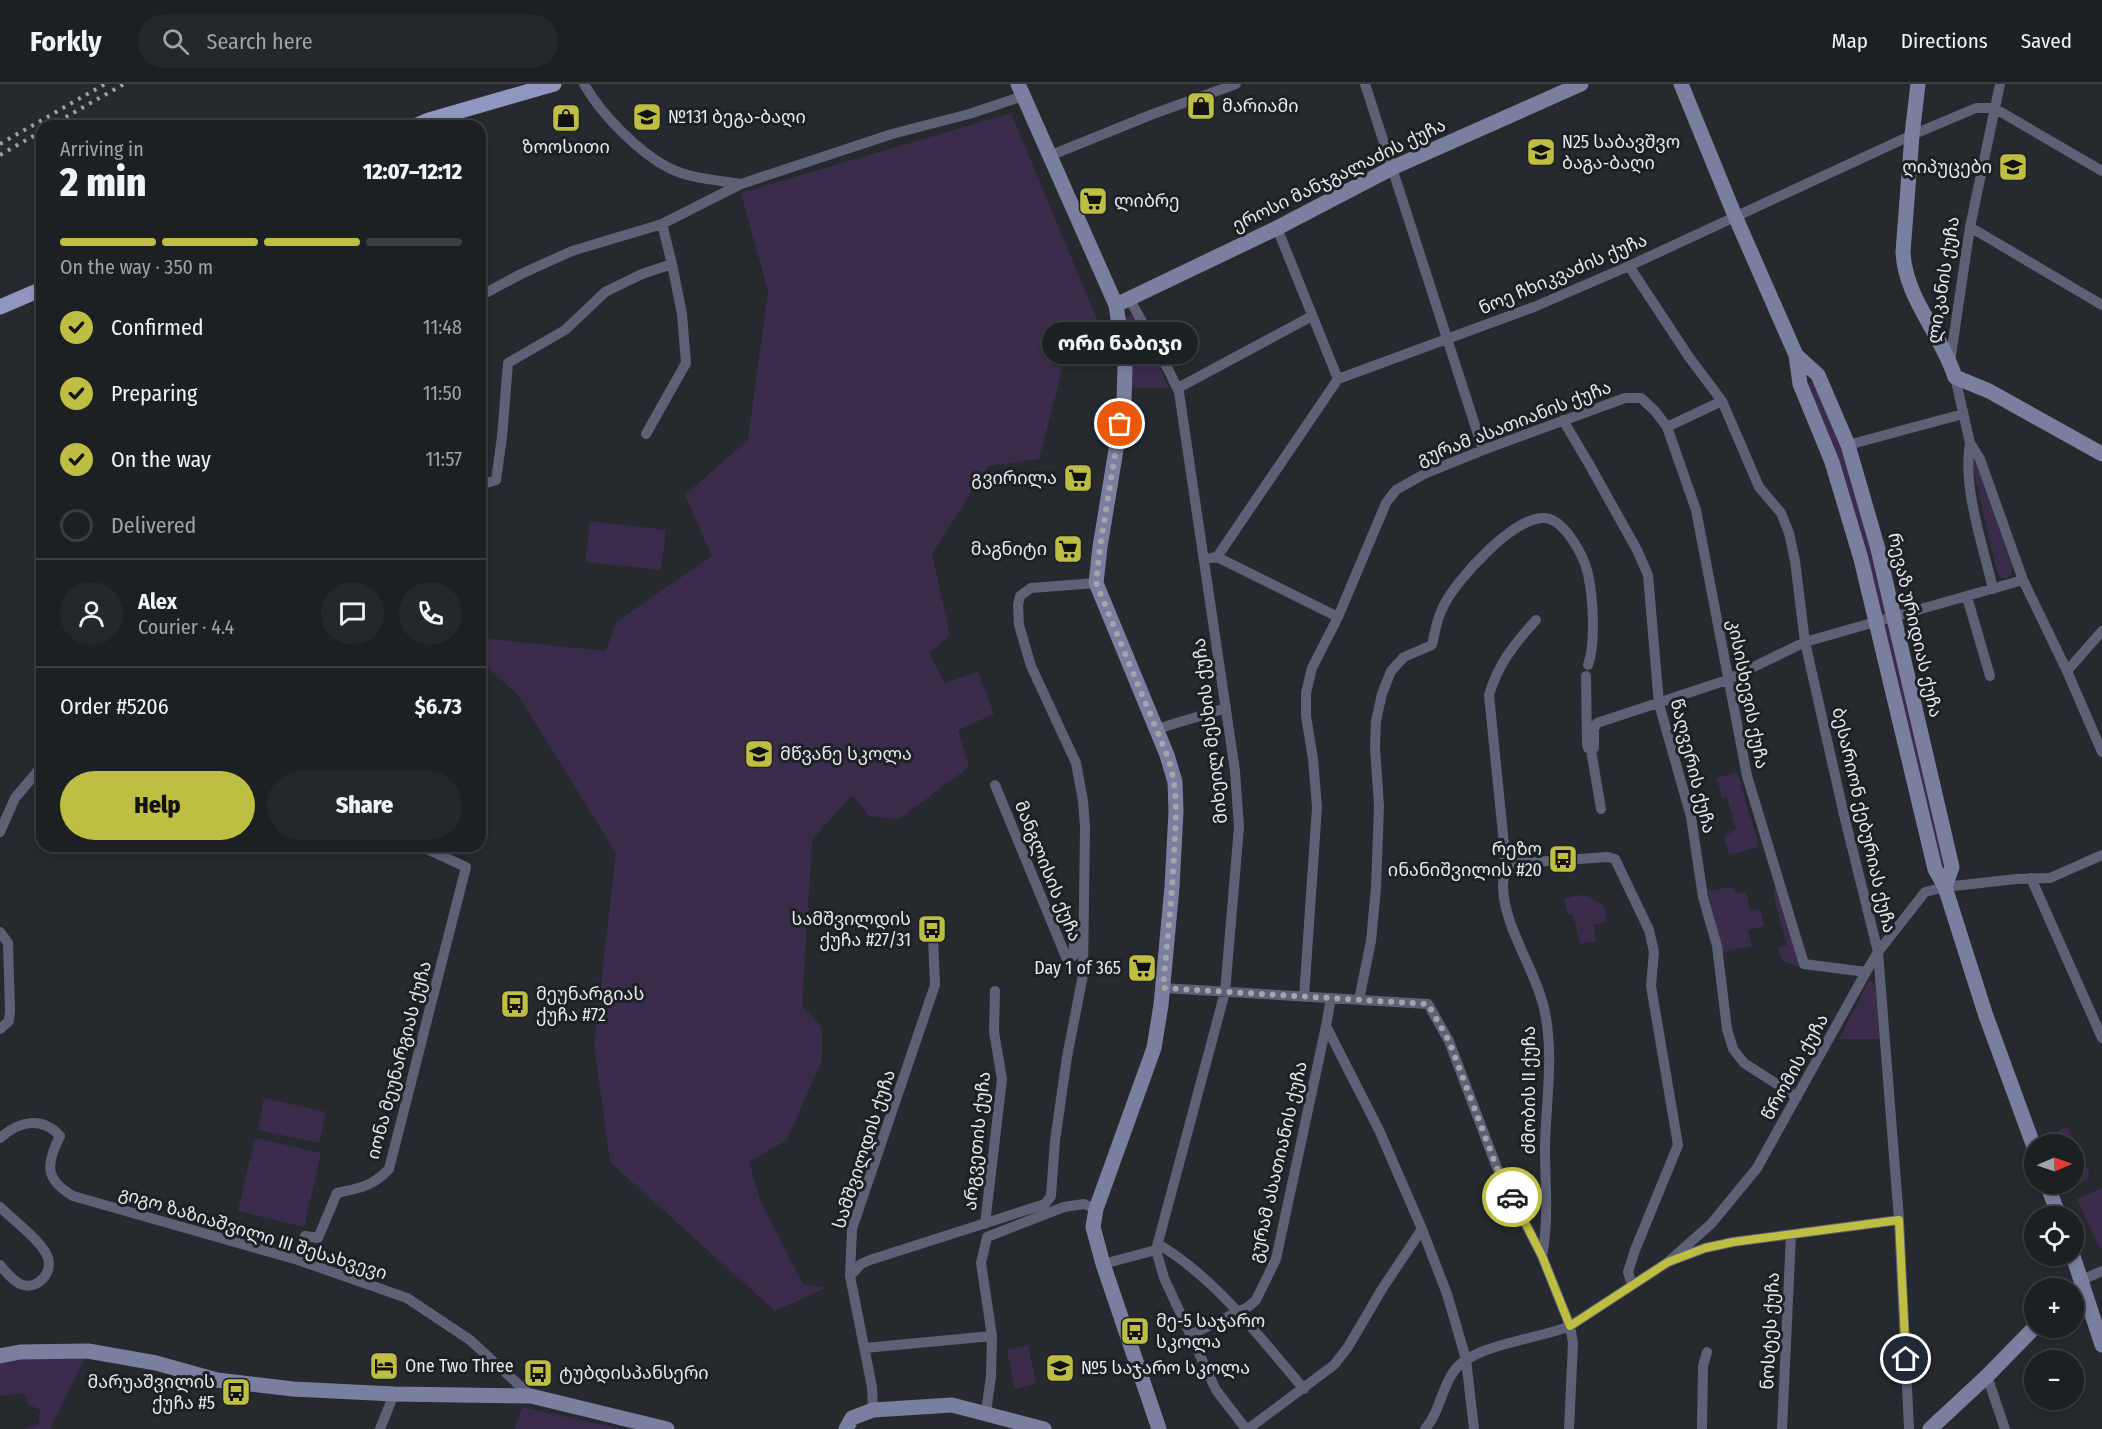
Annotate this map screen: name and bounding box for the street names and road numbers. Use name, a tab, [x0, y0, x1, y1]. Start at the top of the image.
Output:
street label: ეროსი მანჯგალაძის ქუჩა	[1229, 114, 1449, 236]
street label: ლიკანის ქუჩა	[1922, 215, 1964, 345]
street label: ნოე ჩხიკვაძის ქუჩა	[1476, 229, 1650, 319]
street label: გურამ ასათიანის ქუჩა	[1414, 376, 1614, 470]
street label: რევაზ ურიდიას ქუჩა	[1883, 531, 1947, 719]
street label: კისისხევის ქუჩა	[1723, 617, 1773, 771]
street label: მიხეილ მესხის ქუჩა	[1188, 637, 1232, 825]
street label: წაღვერის ქუჩა	[1666, 696, 1720, 836]
street label: ბესარიონ ქებურიას ქუჩა	[1827, 705, 1901, 935]
street label: მანგლისის ქუჩა	[1010, 797, 1086, 945]
street label: იონა მეუნარგიას ქუჩა	[362, 958, 436, 1162]
street label: წრომის ქუჩა	[1757, 1010, 1833, 1124]
street label: ძმობის II ქუჩა	[1518, 1026, 1540, 1154]
street label: გურამ ასათიანის ქუჩა	[1244, 1059, 1312, 1265]
street label: სამშვილდის ქუჩა	[828, 1067, 900, 1231]
street label: არგვეთის ქუჩა	[959, 1071, 995, 1211]
street label: გიგო ზაზიაშვილი III შესახვევი	[116, 1182, 390, 1284]
street label: ნოსტეს ქუჩა	[1756, 1272, 1784, 1390]

